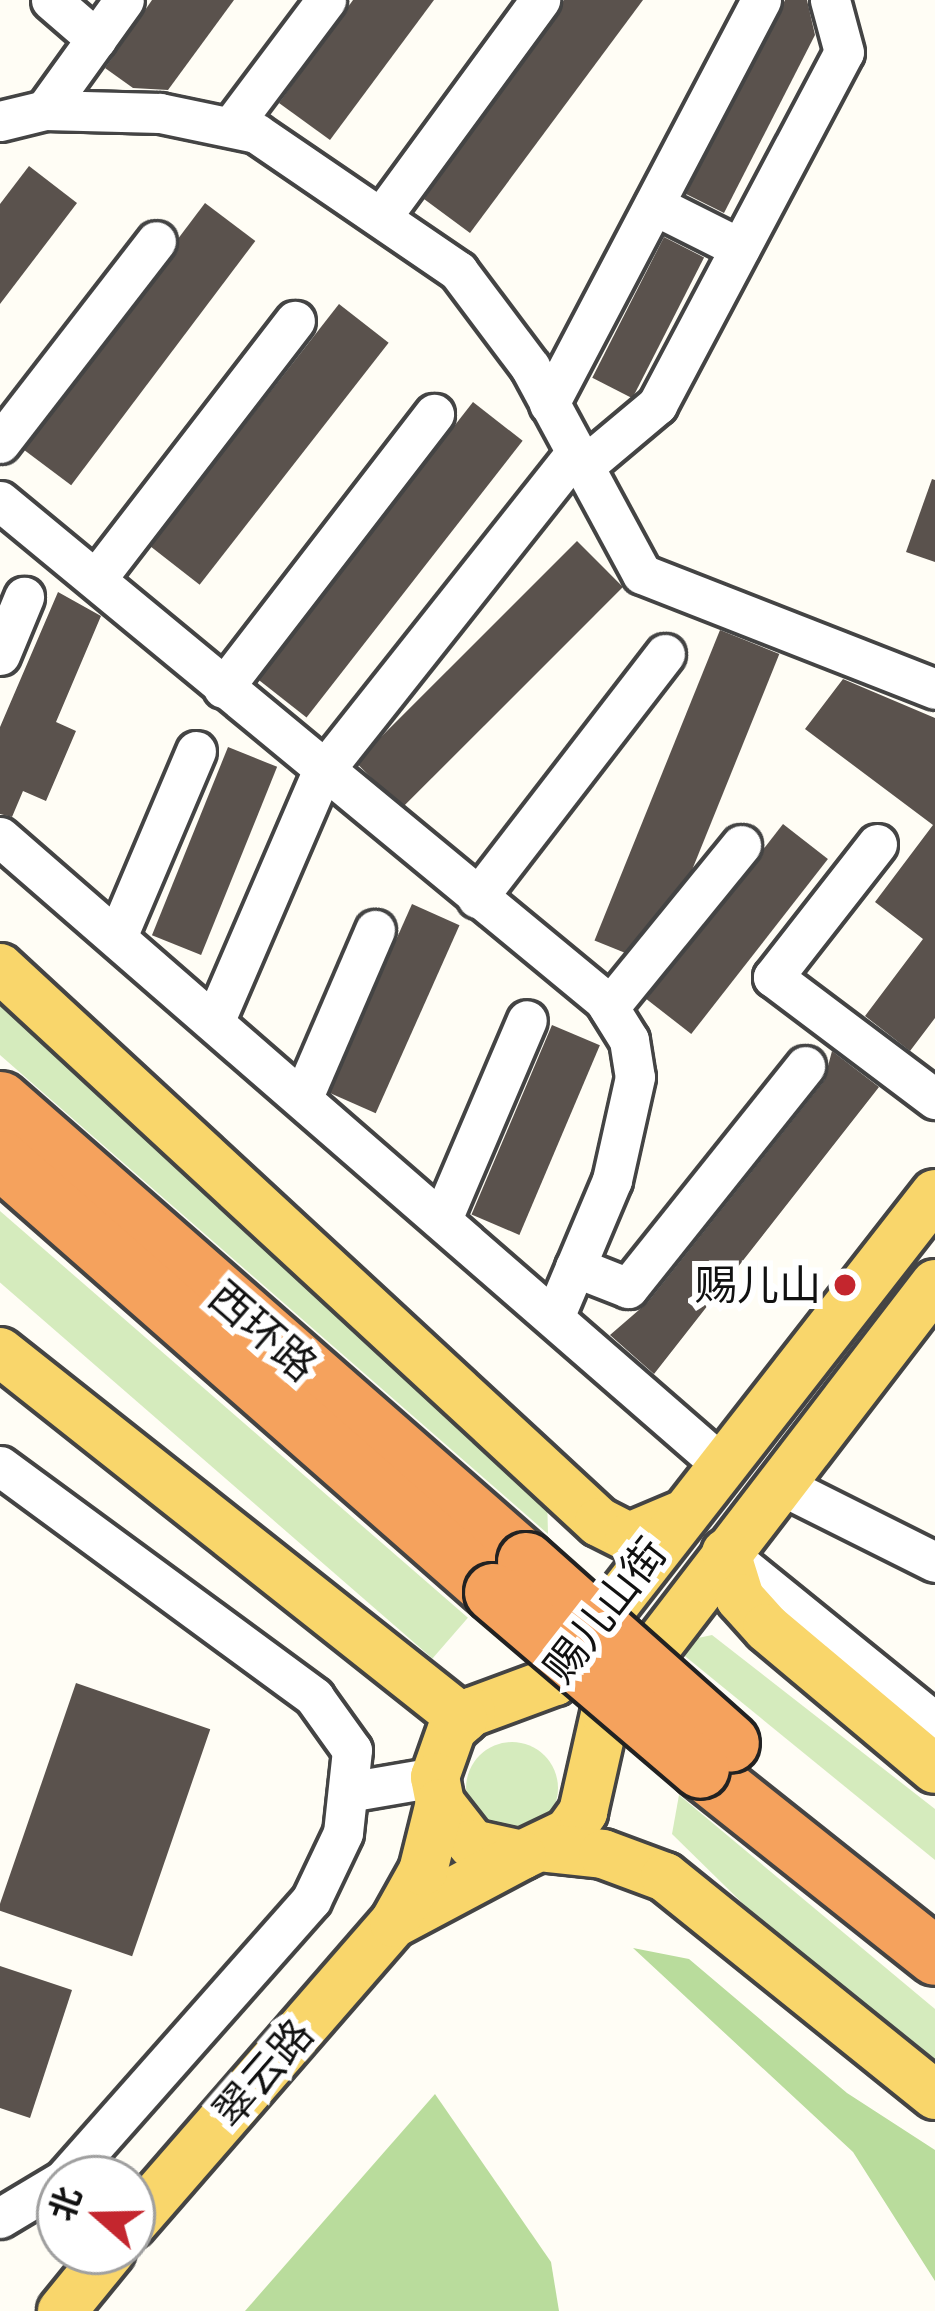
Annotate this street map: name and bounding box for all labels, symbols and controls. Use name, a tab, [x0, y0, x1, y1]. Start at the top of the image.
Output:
place label: 赐儿山	[695, 1260, 821, 1310]
street label: 西环路	[199, 1271, 327, 1391]
marker: 赐儿山	[832, 1272, 858, 1298]
street label: 赐儿山街	[533, 1528, 677, 1692]
street label: 翠云路	[203, 2009, 323, 2137]
north arrow	[36, 2155, 156, 2275]
text: 北	[40, 2181, 90, 2226]

